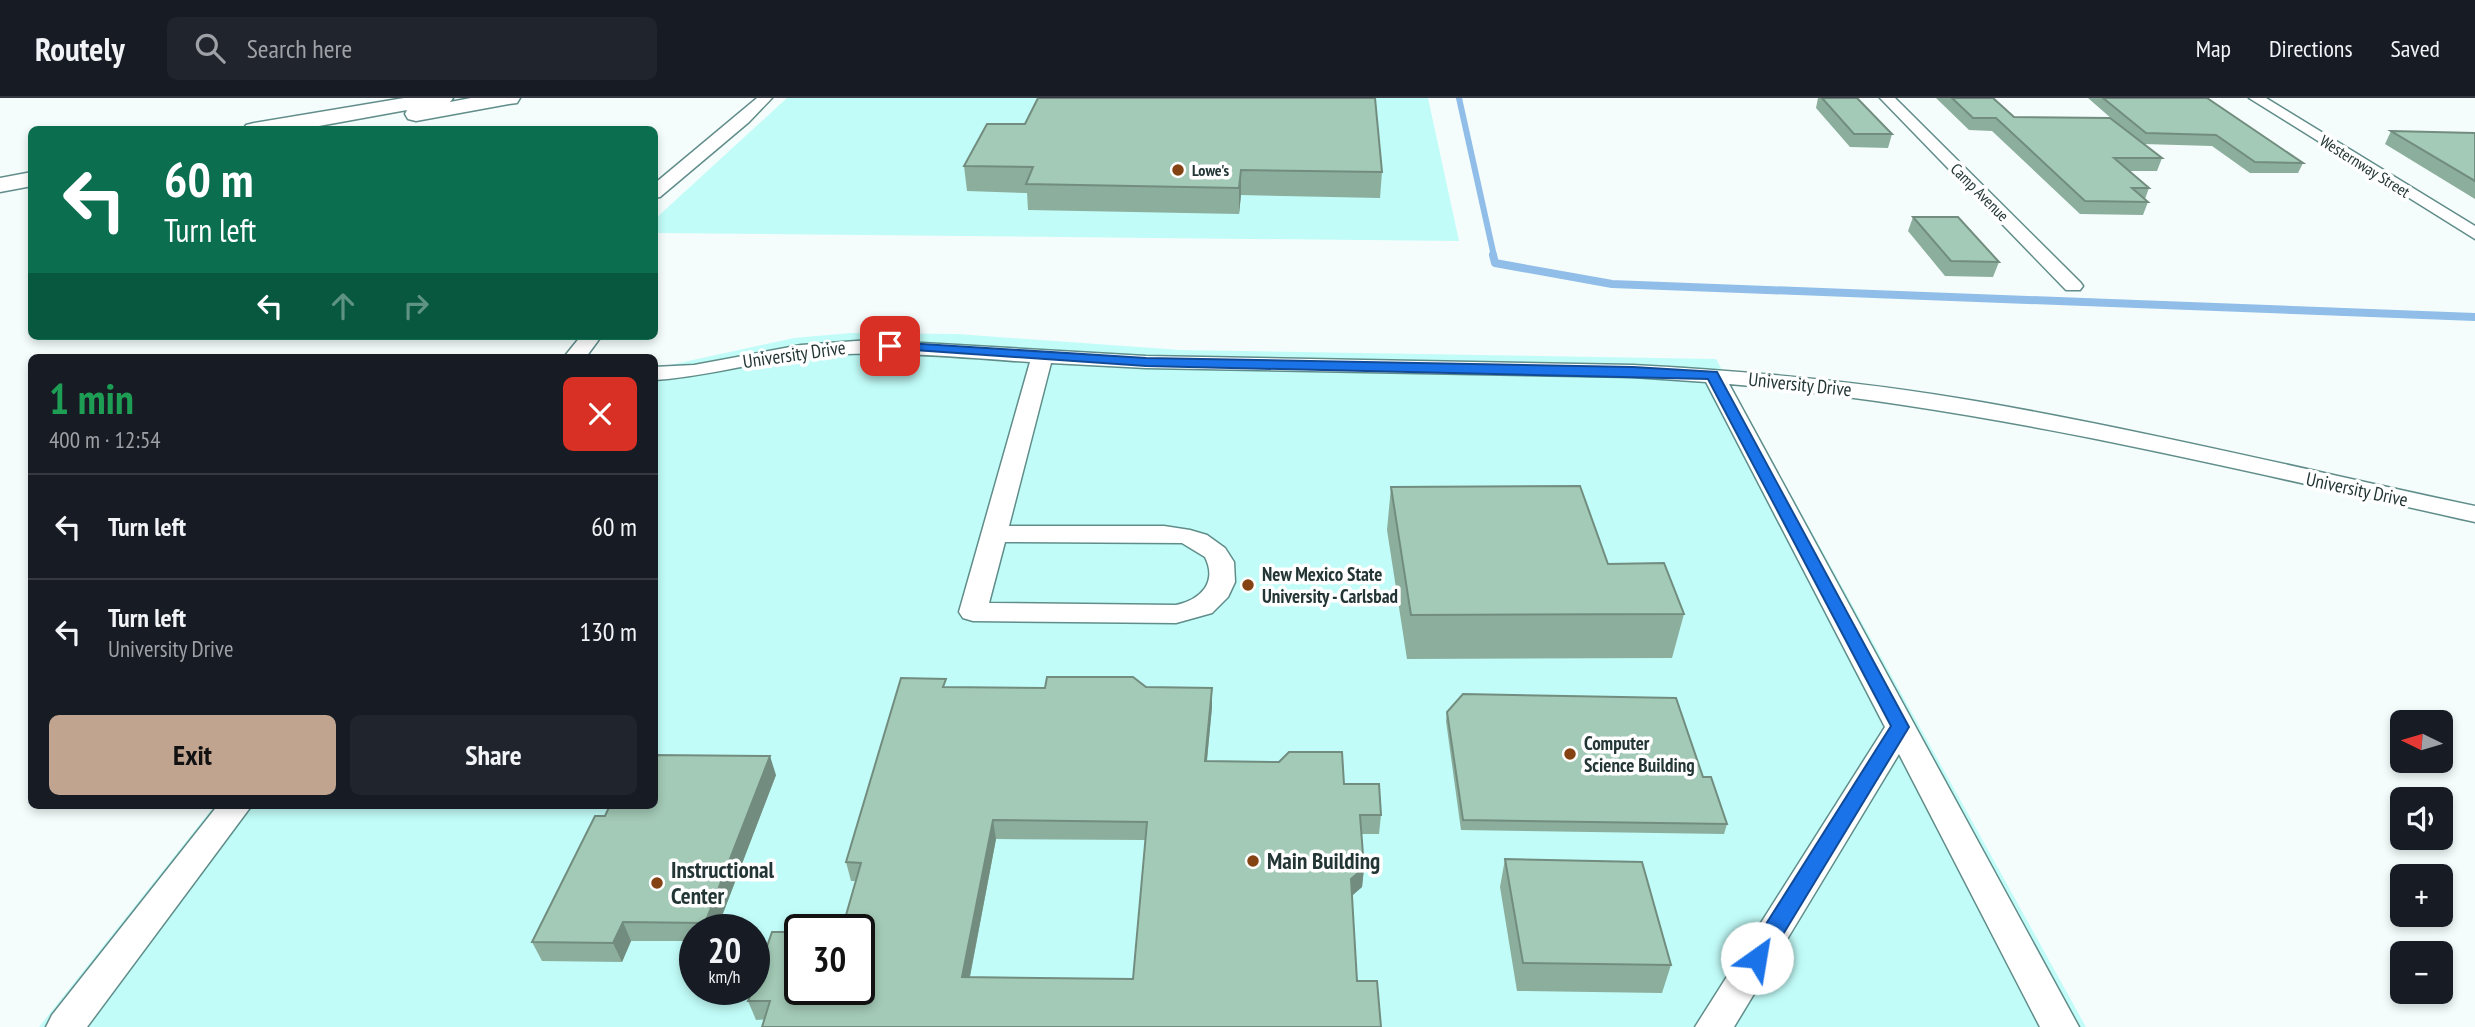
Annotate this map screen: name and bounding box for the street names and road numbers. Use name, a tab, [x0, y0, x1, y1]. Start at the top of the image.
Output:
street label: Westernway Street	[2316, 130, 2414, 202]
street label: Camp Avenue	[1947, 159, 2013, 225]
street label: University Drive	[741, 335, 847, 373]
street label: University Drive	[1747, 367, 1853, 401]
street label: University Drive	[2304, 466, 2410, 512]

